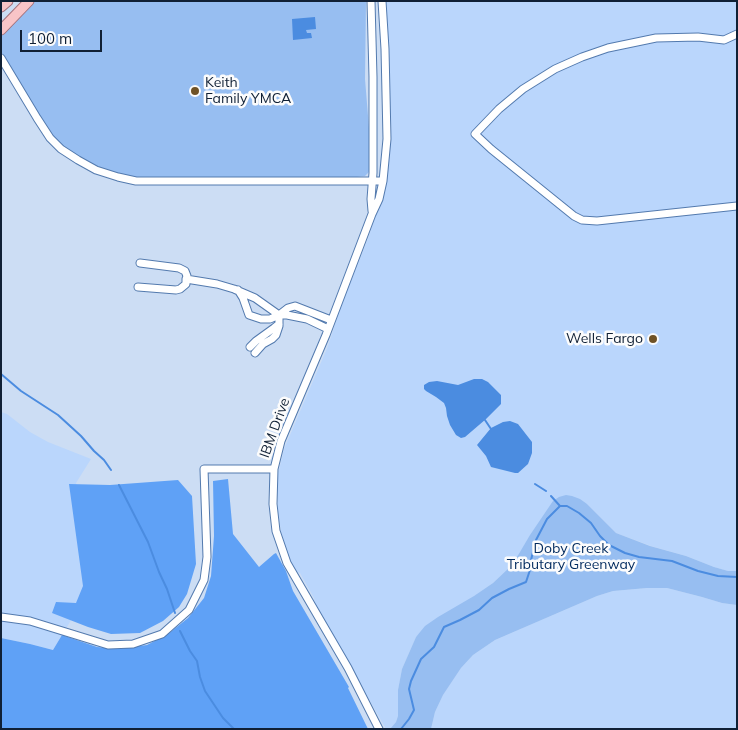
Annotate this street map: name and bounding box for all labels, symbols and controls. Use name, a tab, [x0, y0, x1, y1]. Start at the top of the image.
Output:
scale bar	[22, 20, 105, 52]
text: 100 m	[28, 29, 72, 48]
place label: Keith Family YMCA	[205, 75, 291, 108]
marker: Keith Family YMCA	[189, 85, 201, 97]
place label: Wells Fargo	[566, 331, 643, 347]
marker: Wells Fargo	[647, 333, 659, 345]
street label: IBM Drive	[256, 396, 294, 460]
park label: Doby Creek Tributary Greenway	[507, 541, 635, 574]

